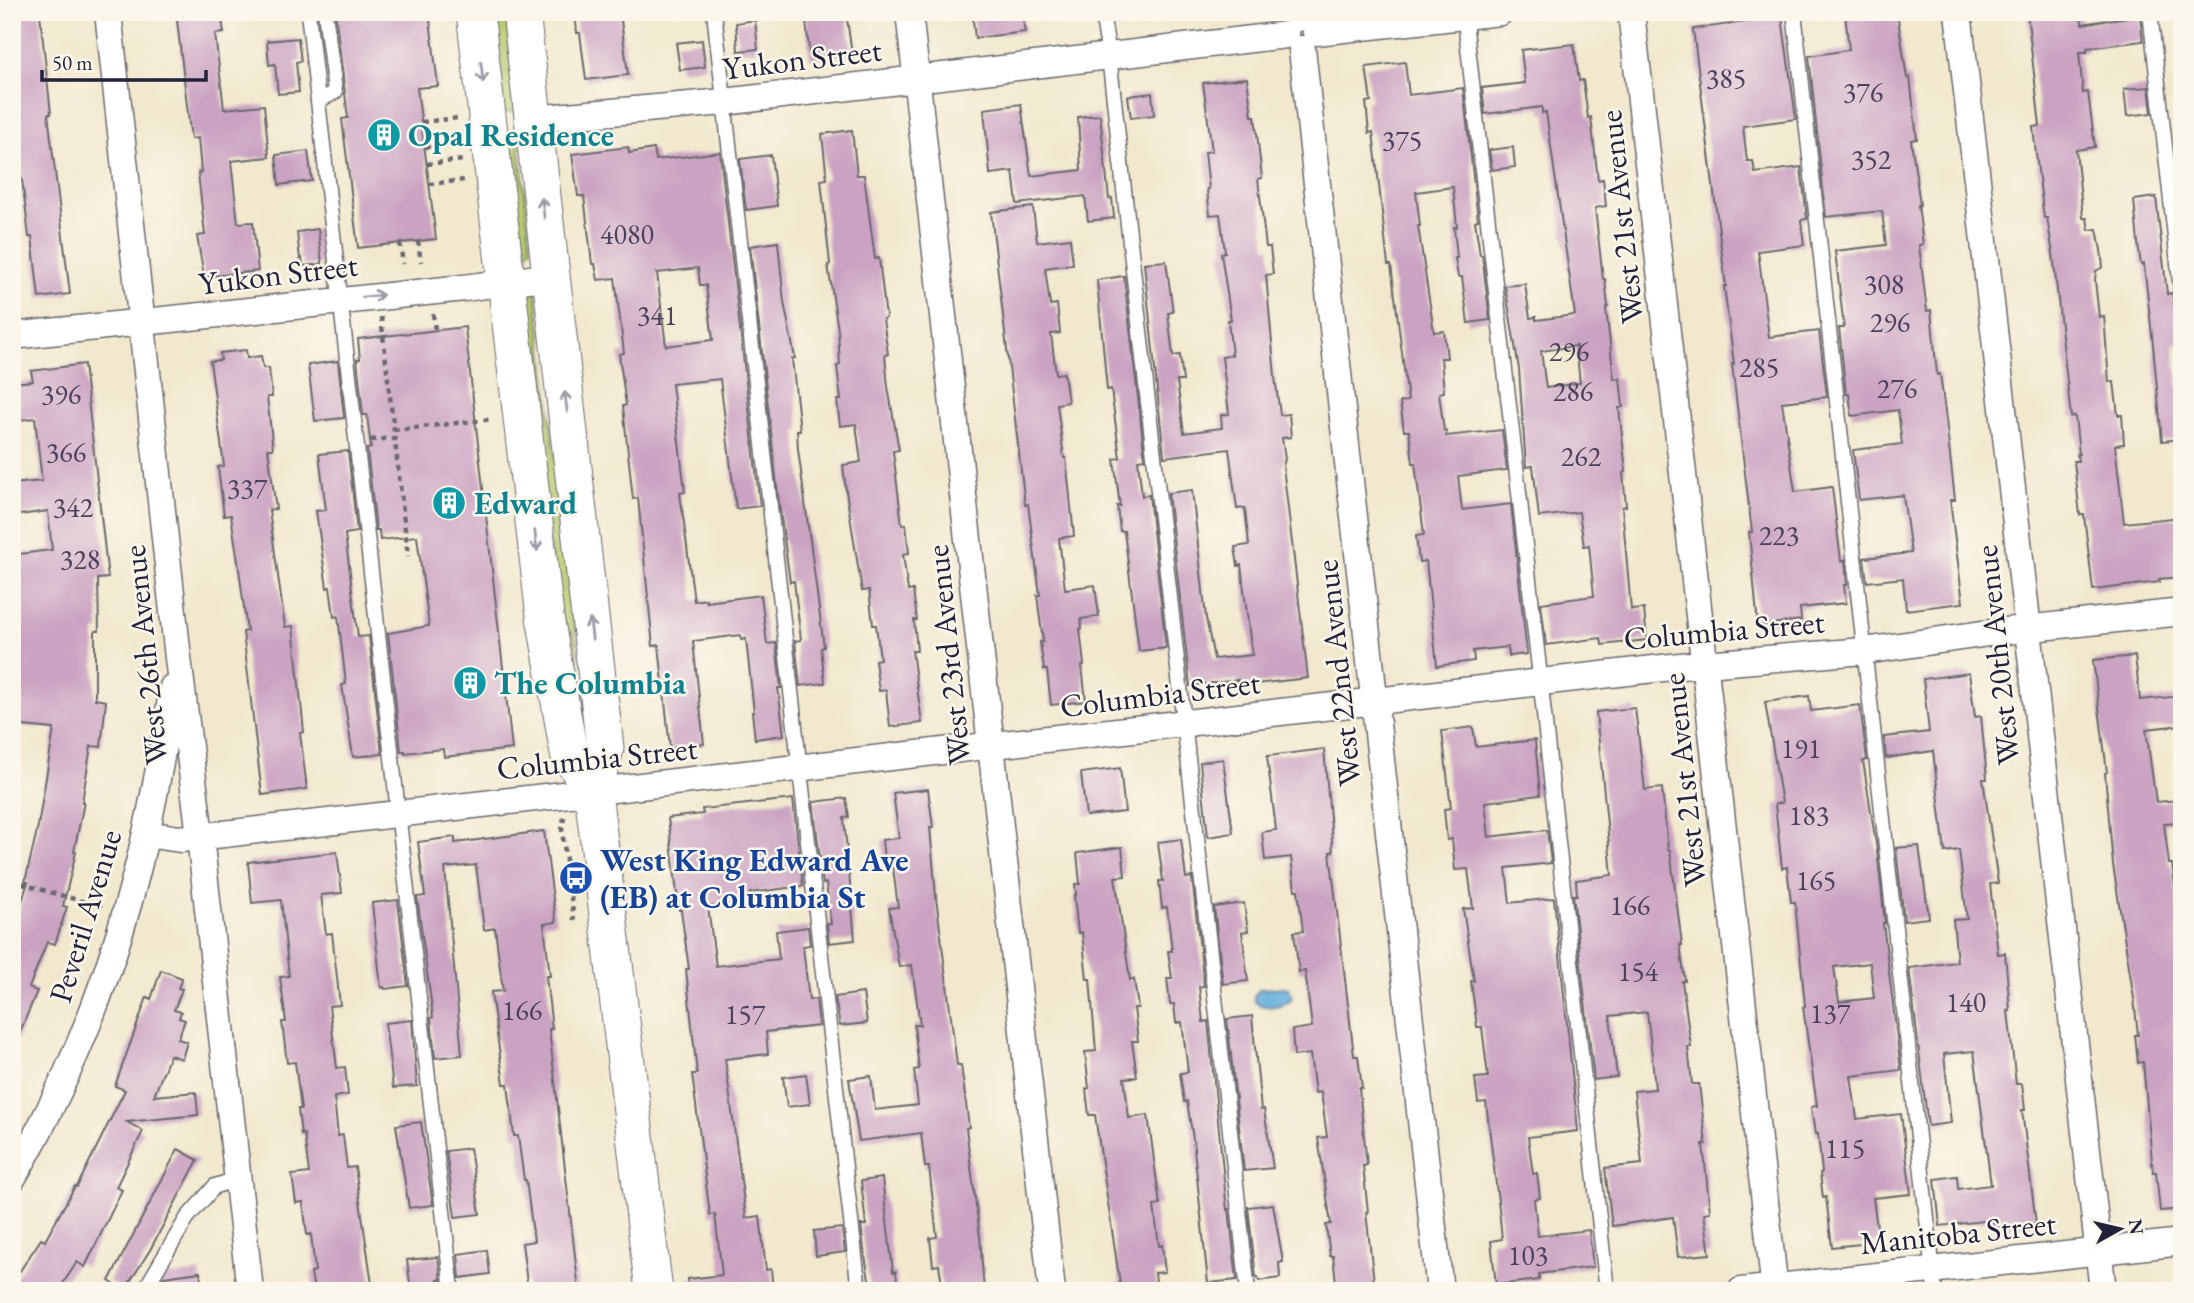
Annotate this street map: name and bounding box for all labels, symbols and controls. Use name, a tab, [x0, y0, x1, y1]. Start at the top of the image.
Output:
street label: Yukon Street	[720, 28, 884, 90]
scale bar	[42, 38, 206, 82]
text: 50 m	[52, 49, 93, 76]
one-way arrow	[476, 60, 489, 83]
house number: 385	[1706, 60, 1746, 96]
house number: 376	[1843, 74, 1883, 110]
street label: West 21st Avenue	[1589, 108, 1653, 326]
place label: Opal Residence	[408, 114, 614, 156]
building icon: Opal Residence	[365, 116, 403, 154]
house number: 375	[1382, 122, 1422, 158]
house number: 352	[1851, 141, 1892, 177]
one-way arrow	[537, 197, 550, 220]
house number: 4080	[600, 216, 654, 252]
street label: Yukon Street	[196, 243, 360, 305]
house number: 308	[1864, 266, 1904, 302]
one-way arrow	[361, 290, 383, 303]
house number: 341	[637, 297, 677, 333]
house number: 296	[1870, 304, 1910, 340]
house number: 296	[1549, 333, 1589, 369]
house number: 285	[1739, 349, 1779, 385]
house number: 276	[1877, 370, 1917, 406]
house number: 286	[1553, 373, 1593, 409]
house number: 396	[41, 376, 81, 412]
one-way arrow	[559, 392, 572, 414]
house number: 366	[46, 434, 86, 470]
house number: 262	[1561, 438, 1602, 474]
house number: 337	[227, 470, 268, 506]
place label: Edward	[474, 482, 578, 524]
building icon: Edward	[430, 484, 468, 522]
house number: 342	[53, 489, 94, 525]
house number: 223	[1759, 517, 1799, 553]
one-way arrow	[530, 530, 543, 552]
house number: 328	[60, 541, 100, 577]
street label: West 26th Avenue	[113, 543, 177, 767]
street label: West 23rd Avenue	[916, 543, 980, 767]
street label: West 20th Avenue	[1965, 543, 2029, 767]
street label: West 22nd Avenue	[1305, 558, 1371, 788]
street label: Columbia Street	[1622, 600, 1826, 660]
one-way arrow	[585, 618, 598, 640]
street label: Columbia Street	[1058, 661, 1262, 727]
place label: The Columbia	[494, 662, 687, 704]
building icon: The Columbia	[451, 664, 489, 702]
street label: West 21st Avenue	[1652, 671, 1716, 889]
street label: Columbia Street	[495, 727, 699, 789]
house number: 191	[1781, 730, 1821, 766]
house number: 183	[1789, 797, 1829, 833]
street label: Peveril Avenue	[39, 824, 131, 1008]
place label: West King Edward Ave (EB) at Columbia St	[600, 839, 909, 918]
bus stop icon: West King Edward Ave (EB) at Columbia St	[557, 859, 595, 897]
house number: 165	[1796, 862, 1836, 898]
house number: 166	[1610, 887, 1650, 923]
house number: 154	[1618, 953, 1659, 989]
house number: 140	[1946, 984, 1986, 1020]
house number: 166	[502, 992, 542, 1028]
house number: 137	[1810, 995, 1851, 1031]
house number: 157	[725, 996, 766, 1032]
house number: 115	[1825, 1130, 1865, 1166]
north arrow	[2086, 1194, 2156, 1264]
street label: Manitoba Street	[1858, 1202, 2058, 1264]
text: N	[2123, 1217, 2150, 1237]
house number: 103	[1508, 1237, 1548, 1273]

